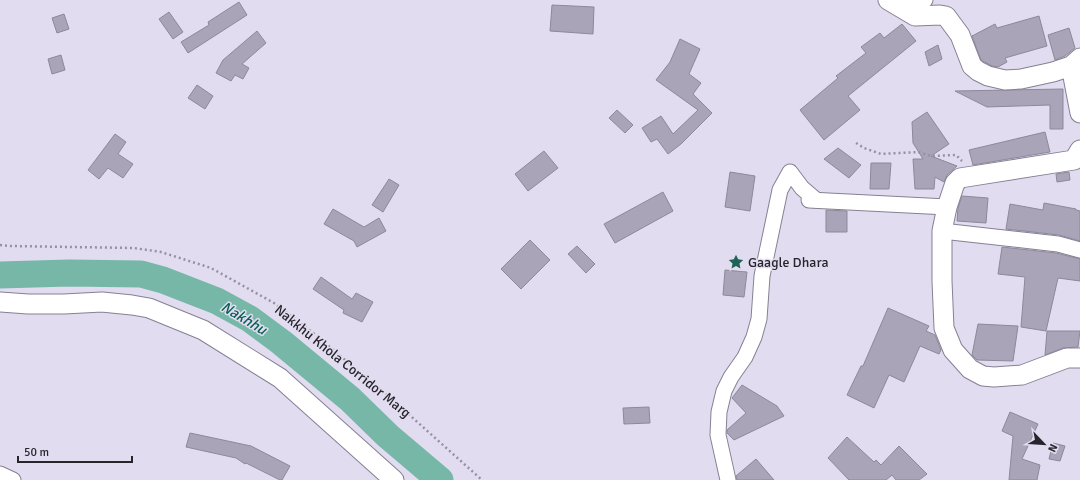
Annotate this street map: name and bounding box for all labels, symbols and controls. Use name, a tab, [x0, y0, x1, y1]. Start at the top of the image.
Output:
place icon: Gaagle Dhara	[727, 253, 745, 271]
place label: Gaagle Dhara	[748, 254, 829, 271]
water label: Nakhhu	[218, 297, 271, 339]
street label: Nakkhu Khola Corridor Marg	[271, 301, 414, 422]
north arrow	[1024, 424, 1064, 464]
scale bar	[18, 438, 132, 464]
text: N	[1045, 442, 1060, 454]
text: 50 m	[24, 445, 49, 460]

